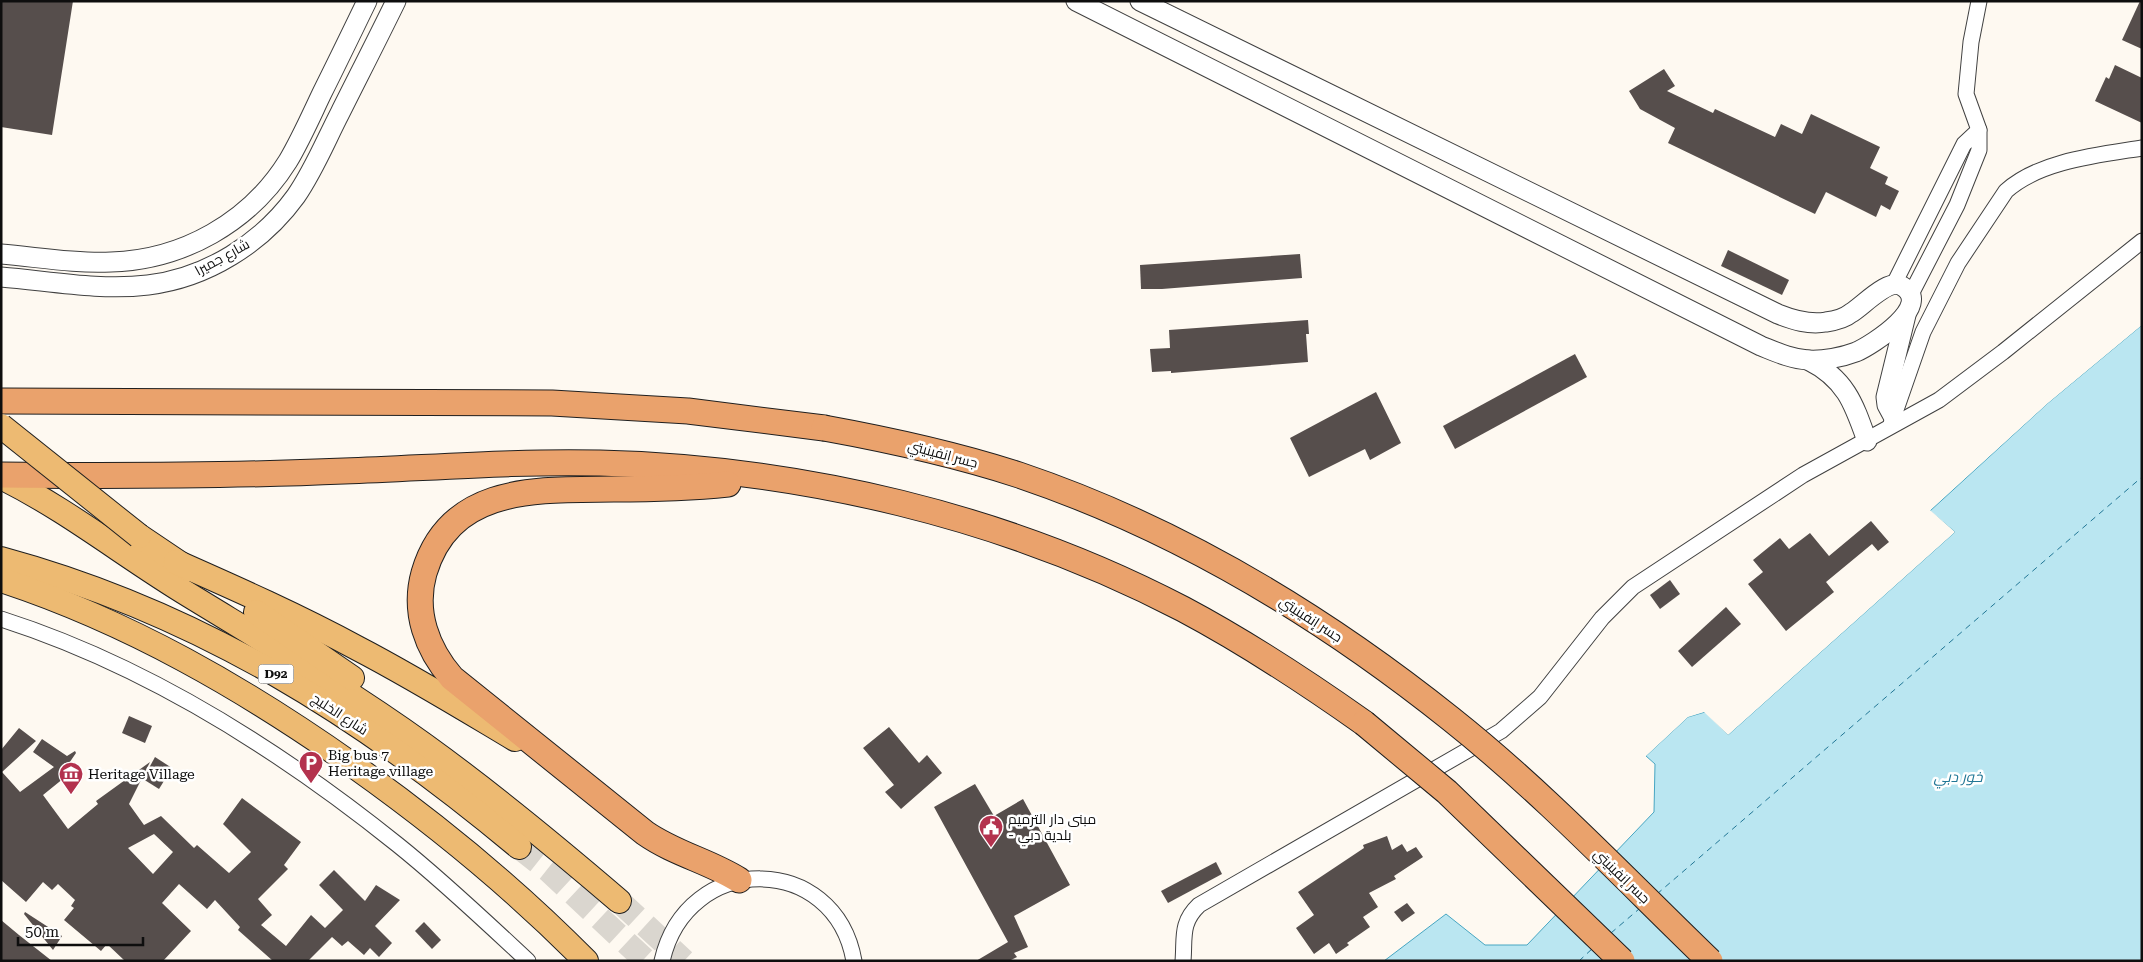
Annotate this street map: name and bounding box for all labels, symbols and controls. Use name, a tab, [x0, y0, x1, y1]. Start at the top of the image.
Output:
street label: شارع جميرا	[192, 235, 253, 279]
street label: جسر إنفينيتي	[905, 437, 980, 475]
street label: جسر إنفينيتي	[1274, 593, 1345, 649]
road number: D92	[258, 664, 294, 684]
street label: شارع الخليج	[308, 690, 371, 739]
place label: Big bus 7 Heritage village	[328, 747, 433, 779]
parking icon: Big bus 7 Heritage village	[298, 750, 324, 784]
museum icon: Heritage Village	[58, 761, 84, 795]
place label: Heritage Village	[88, 766, 195, 782]
water label: خور دبي	[1933, 768, 1983, 789]
place label: مبنى دار الترميم - بلدية دبي	[1008, 811, 1096, 847]
public building icon: مبنى دار الترميم - بلدية دبي	[978, 814, 1004, 848]
street label: جسر إنفينيتي	[1588, 845, 1653, 910]
scale bar	[18, 914, 142, 946]
text: 50 m	[25, 923, 60, 941]

